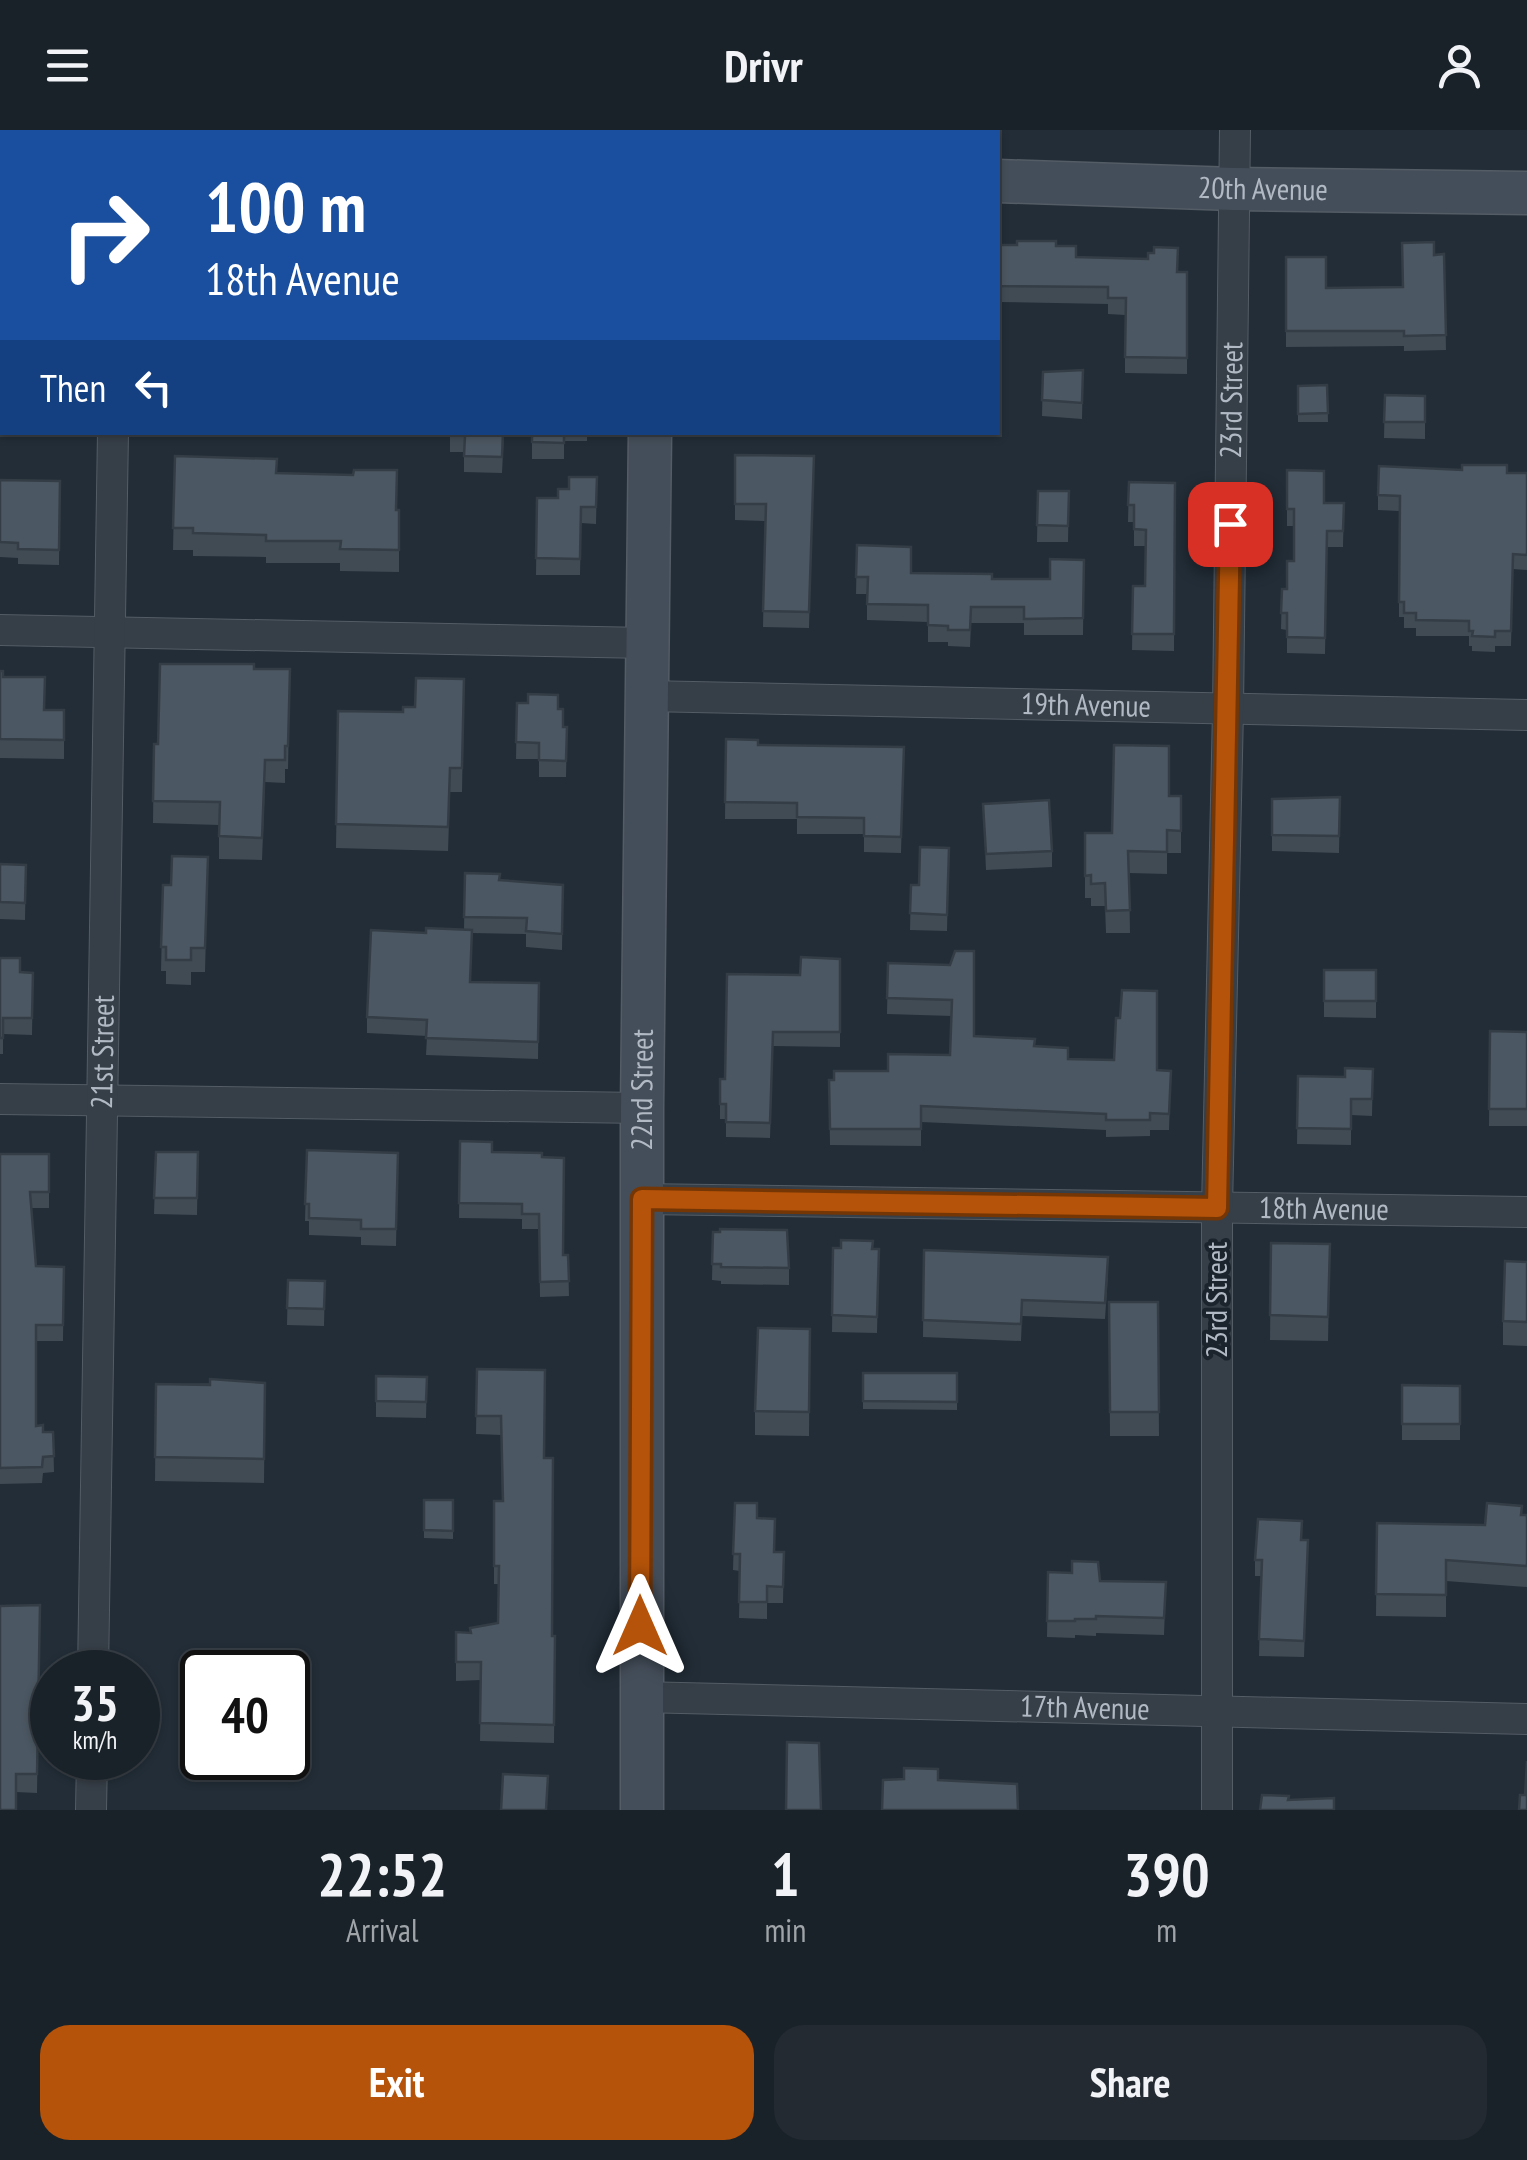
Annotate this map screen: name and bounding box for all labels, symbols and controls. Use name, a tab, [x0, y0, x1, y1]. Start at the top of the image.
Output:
text: Drivr	[724, 36, 803, 94]
icon: menu	[40, 38, 95, 93]
icon: person	[1432, 38, 1487, 93]
text: 100 m	[205, 161, 366, 251]
street label: 20th Avenue	[1197, 167, 1328, 208]
icon: right	[40, 170, 170, 300]
text: 18th Avenue	[205, 249, 400, 307]
street label: 23rd Street	[1210, 341, 1250, 459]
icon: left	[126, 360, 181, 415]
text: Then	[40, 363, 106, 412]
pin	[1188, 482, 1273, 567]
icon: arrive	[1203, 497, 1258, 552]
street label: 19th Avenue	[1021, 683, 1151, 725]
street label: 21st Street	[81, 994, 122, 1109]
street label: 22nd Street	[621, 1028, 661, 1151]
street label: 18th Avenue	[1259, 1187, 1389, 1228]
street label: 23rd Street	[1196, 1241, 1235, 1358]
position arrow	[588, 1574, 692, 1678]
speed limit sign: 40	[180, 1650, 310, 1780]
text: 35	[71, 1670, 119, 1735]
street label: 17th Avenue	[1020, 1685, 1150, 1728]
text: km/h	[73, 1724, 117, 1756]
text: 22:52	[317, 1835, 447, 1913]
text: 1	[771, 1835, 800, 1913]
text: 390	[1124, 1835, 1210, 1913]
text: Arrival	[346, 1909, 418, 1951]
text: min	[764, 1909, 806, 1951]
text: m	[1156, 1909, 1177, 1951]
button: Exit	[40, 2025, 754, 2140]
button: Share	[774, 2025, 1487, 2140]

